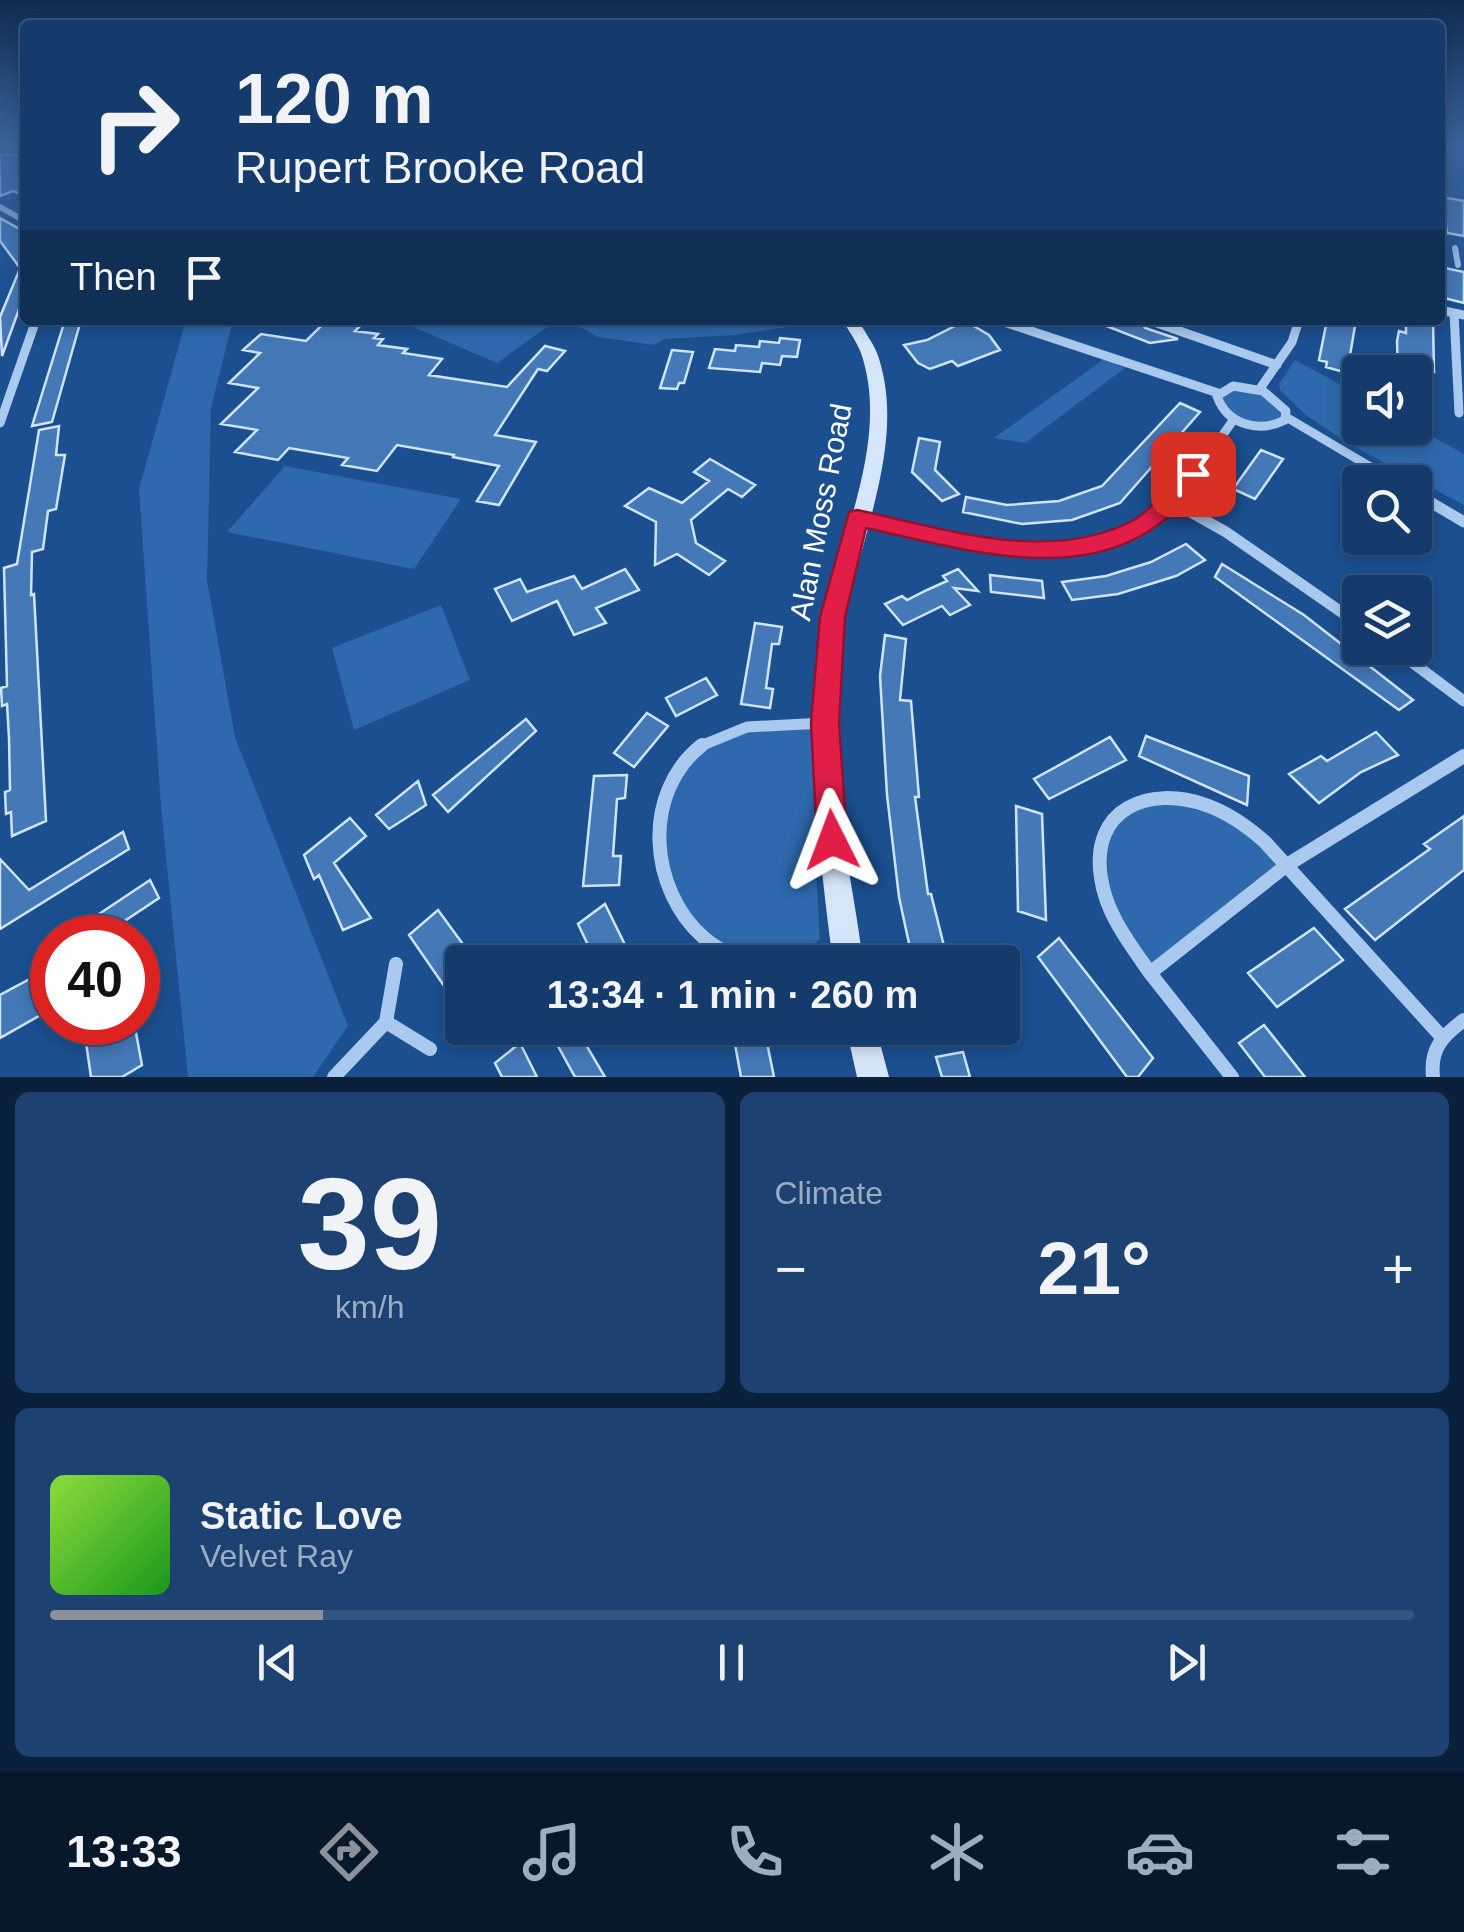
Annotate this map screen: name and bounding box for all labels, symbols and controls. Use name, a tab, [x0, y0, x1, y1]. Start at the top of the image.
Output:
icon: right	[70, 60, 200, 190]
text: 120 m	[235, 60, 433, 138]
text: Rupert Brooke Road	[235, 142, 645, 193]
icon: arrive	[177, 250, 232, 305]
text: Then	[70, 256, 157, 298]
map controls	[1342, 355, 1432, 665]
button: sound	[1342, 355, 1432, 445]
street label: Alan Moss Road	[783, 401, 858, 623]
pin	[1151, 432, 1236, 517]
icon: arrive	[1166, 447, 1221, 502]
button: search	[1342, 465, 1432, 555]
button: layers	[1342, 575, 1432, 665]
position arrow	[780, 788, 884, 892]
speed limit sign: 40	[30, 915, 160, 1045]
text: 13:34 · 1 min · 260 m	[547, 974, 918, 1016]
text: 39	[297, 1151, 442, 1297]
text: Climate	[775, 1175, 883, 1211]
text: 21°	[1038, 1226, 1151, 1310]
text: −	[775, 1238, 807, 1300]
text: +	[1382, 1238, 1414, 1300]
text: km/h	[335, 1289, 404, 1325]
text: Static Love	[200, 1495, 403, 1537]
text: Velvet Ray	[200, 1538, 353, 1574]
icon: previous	[250, 1635, 305, 1690]
icon: pause	[704, 1635, 759, 1690]
icon: next	[1159, 1635, 1214, 1690]
icon: directions	[314, 1817, 384, 1887]
icon: music	[517, 1817, 587, 1887]
icon: phone	[720, 1817, 790, 1887]
icon: climate	[922, 1817, 992, 1887]
icon: car	[1125, 1817, 1195, 1887]
icon: filters	[1328, 1817, 1398, 1887]
text: 13:33	[66, 1826, 181, 1877]

